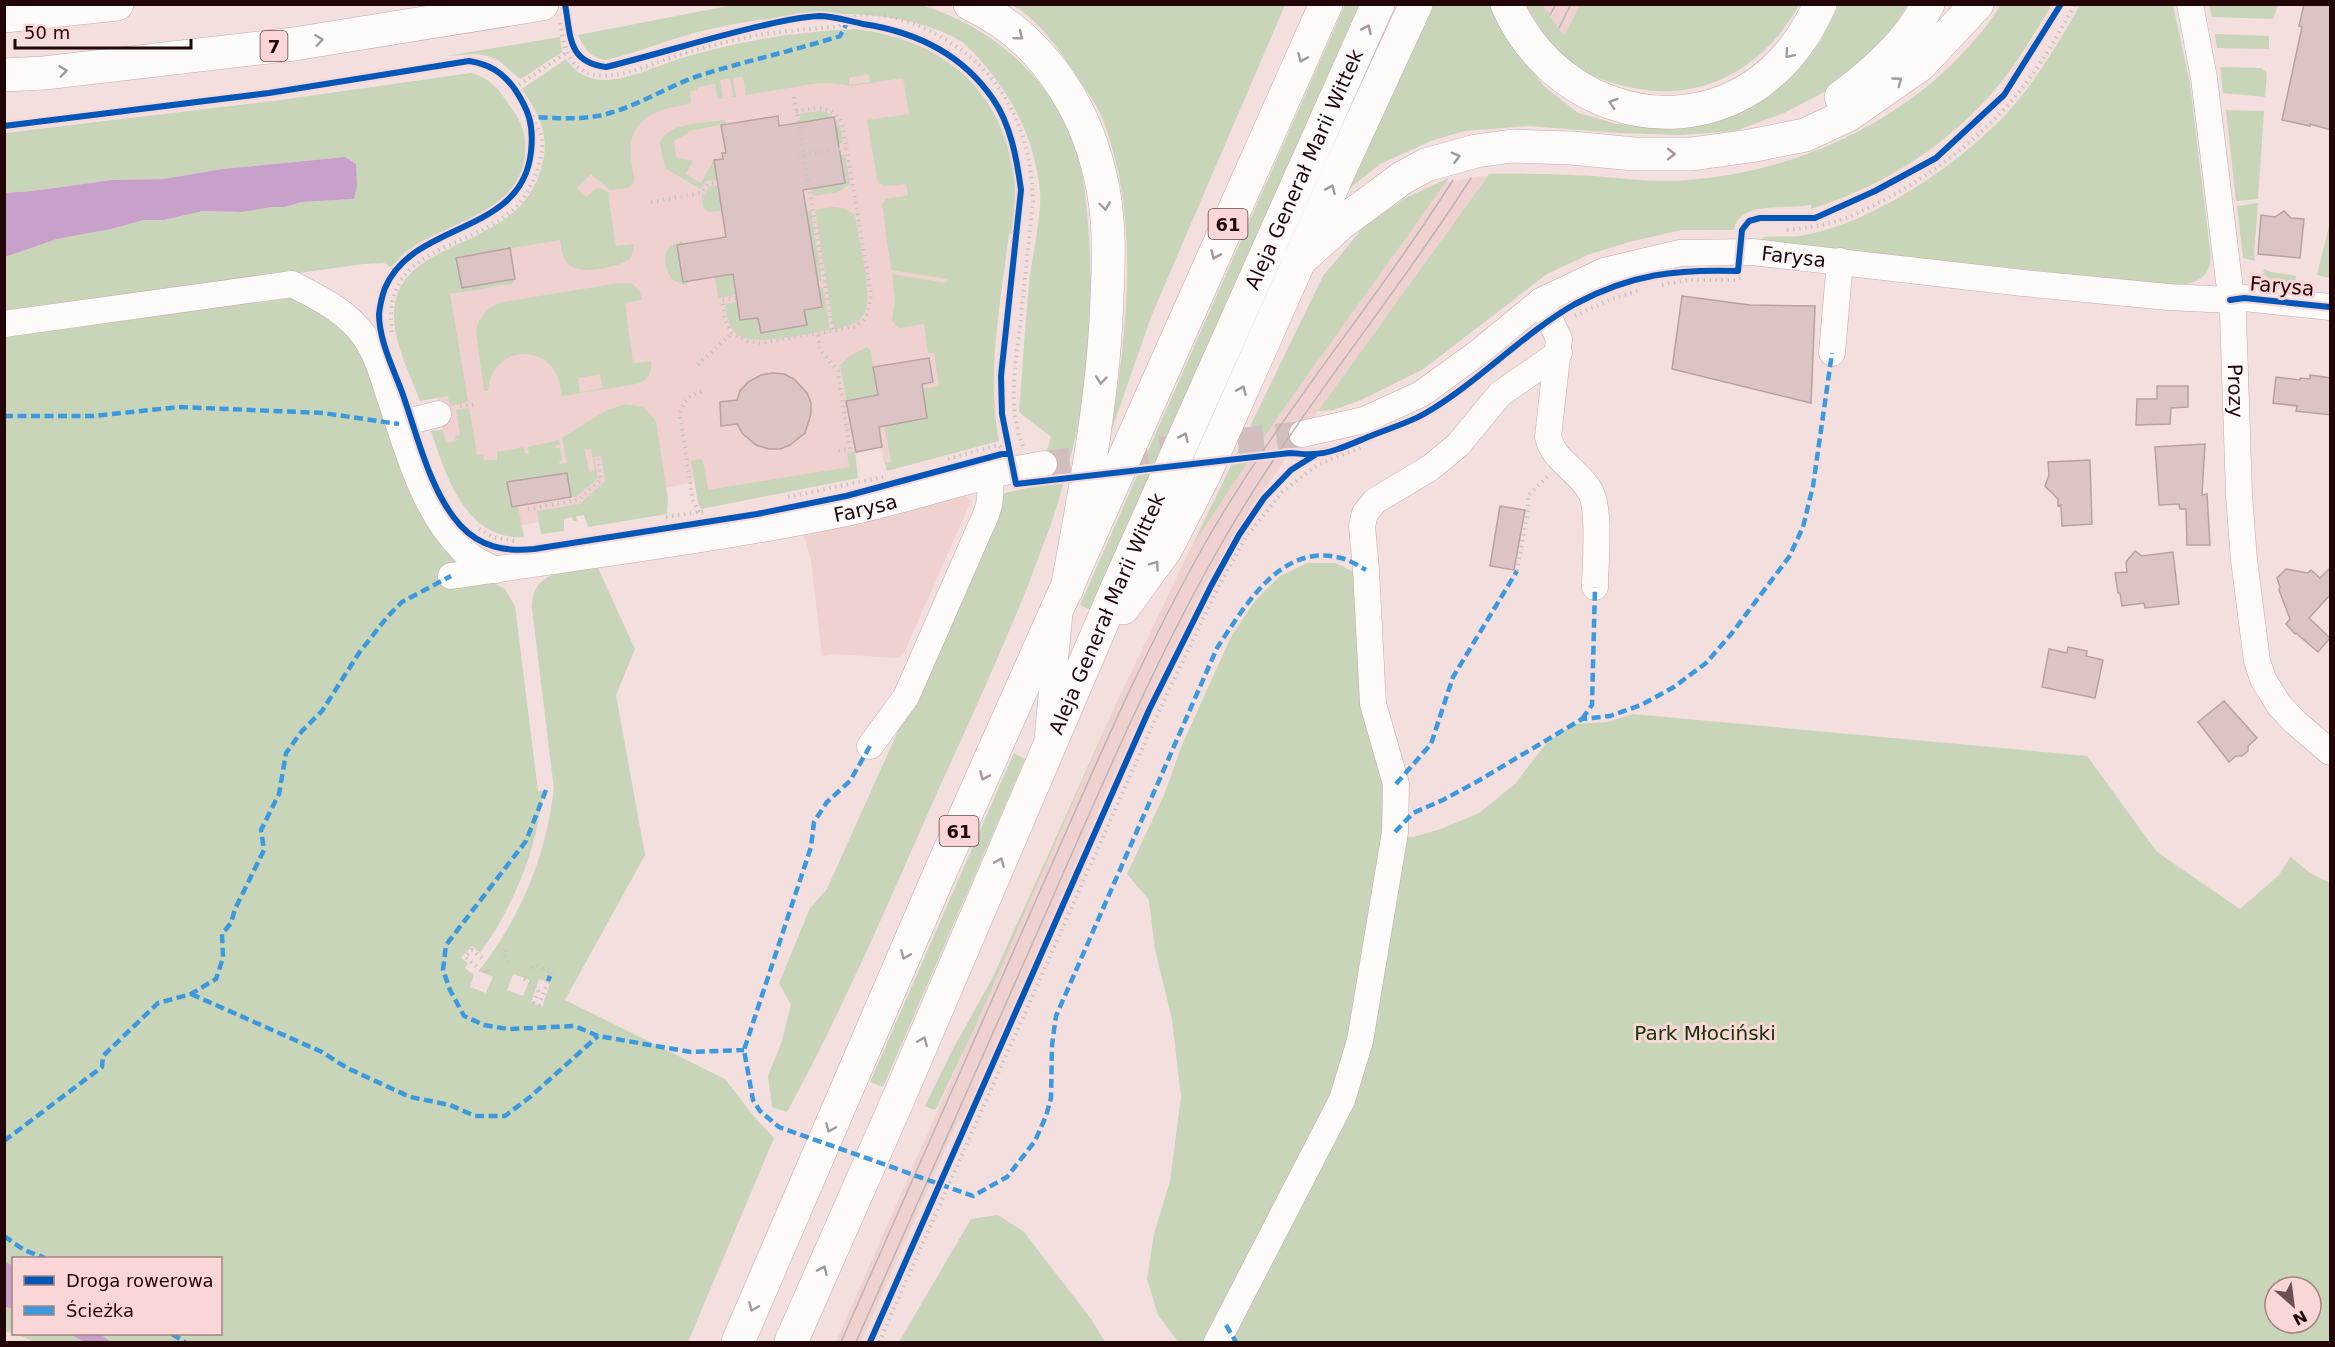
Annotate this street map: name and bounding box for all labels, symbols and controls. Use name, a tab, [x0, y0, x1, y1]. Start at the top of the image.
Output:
scale bar	[15, 12, 190, 50]
text: 50 m	[24, 22, 70, 43]
one-way arrow	[1360, 24, 1372, 35]
one-way arrow	[1012, 29, 1023, 40]
road number: 7	[260, 31, 288, 61]
one-way arrow	[314, 34, 324, 46]
street label: Aleja Generał Marii Wittek	[1240, 45, 1368, 293]
one-way arrow	[1785, 47, 1796, 57]
one-way arrow	[1297, 51, 1309, 62]
one-way arrow	[58, 65, 67, 78]
one-way arrow	[1891, 78, 1902, 89]
one-way arrow	[1608, 98, 1619, 110]
one-way arrow	[1666, 148, 1675, 160]
one-way arrow	[1450, 152, 1461, 164]
one-way arrow	[1323, 185, 1335, 196]
one-way arrow	[1098, 202, 1111, 211]
road number: 61	[1208, 209, 1248, 239]
street label: Farysa	[1760, 241, 1827, 272]
one-way arrow	[1210, 249, 1222, 260]
street label: Farysa	[2249, 271, 2315, 301]
street label: Prozy	[2223, 363, 2248, 418]
one-way arrow	[1095, 376, 1108, 385]
one-way arrow	[1235, 386, 1247, 397]
one-way arrow	[1177, 432, 1189, 443]
street label: Farysa	[831, 489, 900, 527]
street label: Aleja Generał Marii Wittek	[1044, 489, 1170, 738]
one-way arrow	[1148, 560, 1159, 571]
one-way arrow	[979, 770, 991, 781]
road number: 61	[940, 816, 978, 846]
one-way arrow	[993, 858, 1005, 869]
one-way arrow	[900, 948, 912, 959]
park label: Park Młociński	[1634, 1021, 1776, 1045]
one-way arrow	[916, 1037, 928, 1048]
one-way arrow	[825, 1122, 837, 1133]
legend	[12, 1257, 222, 1335]
one-way arrow	[816, 1265, 828, 1276]
text: Droga rowerowa	[66, 1270, 214, 1291]
north arrow	[2263, 1275, 2323, 1335]
text: Ścieżka	[66, 1300, 134, 1321]
one-way arrow	[748, 1301, 760, 1312]
text: N	[2289, 1306, 2310, 1329]

